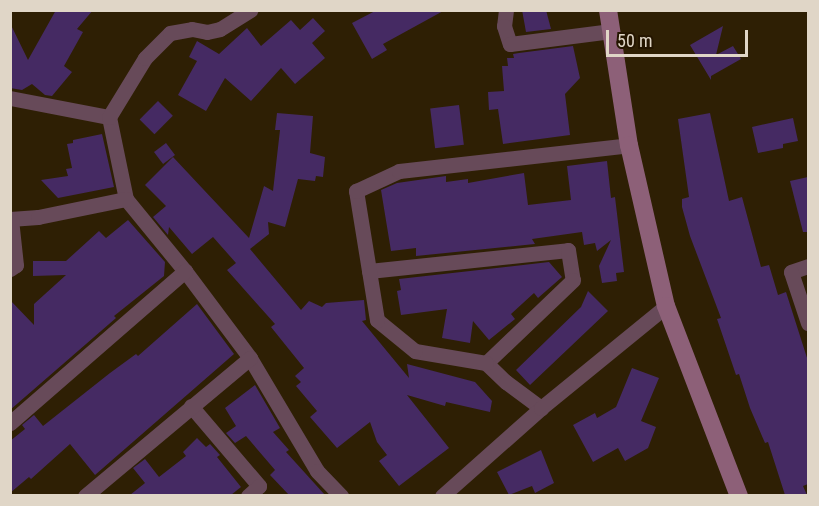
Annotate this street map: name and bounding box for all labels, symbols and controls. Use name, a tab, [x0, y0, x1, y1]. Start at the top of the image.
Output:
scale bar	[609, 18, 752, 56]
text: 50 m	[617, 30, 652, 51]

